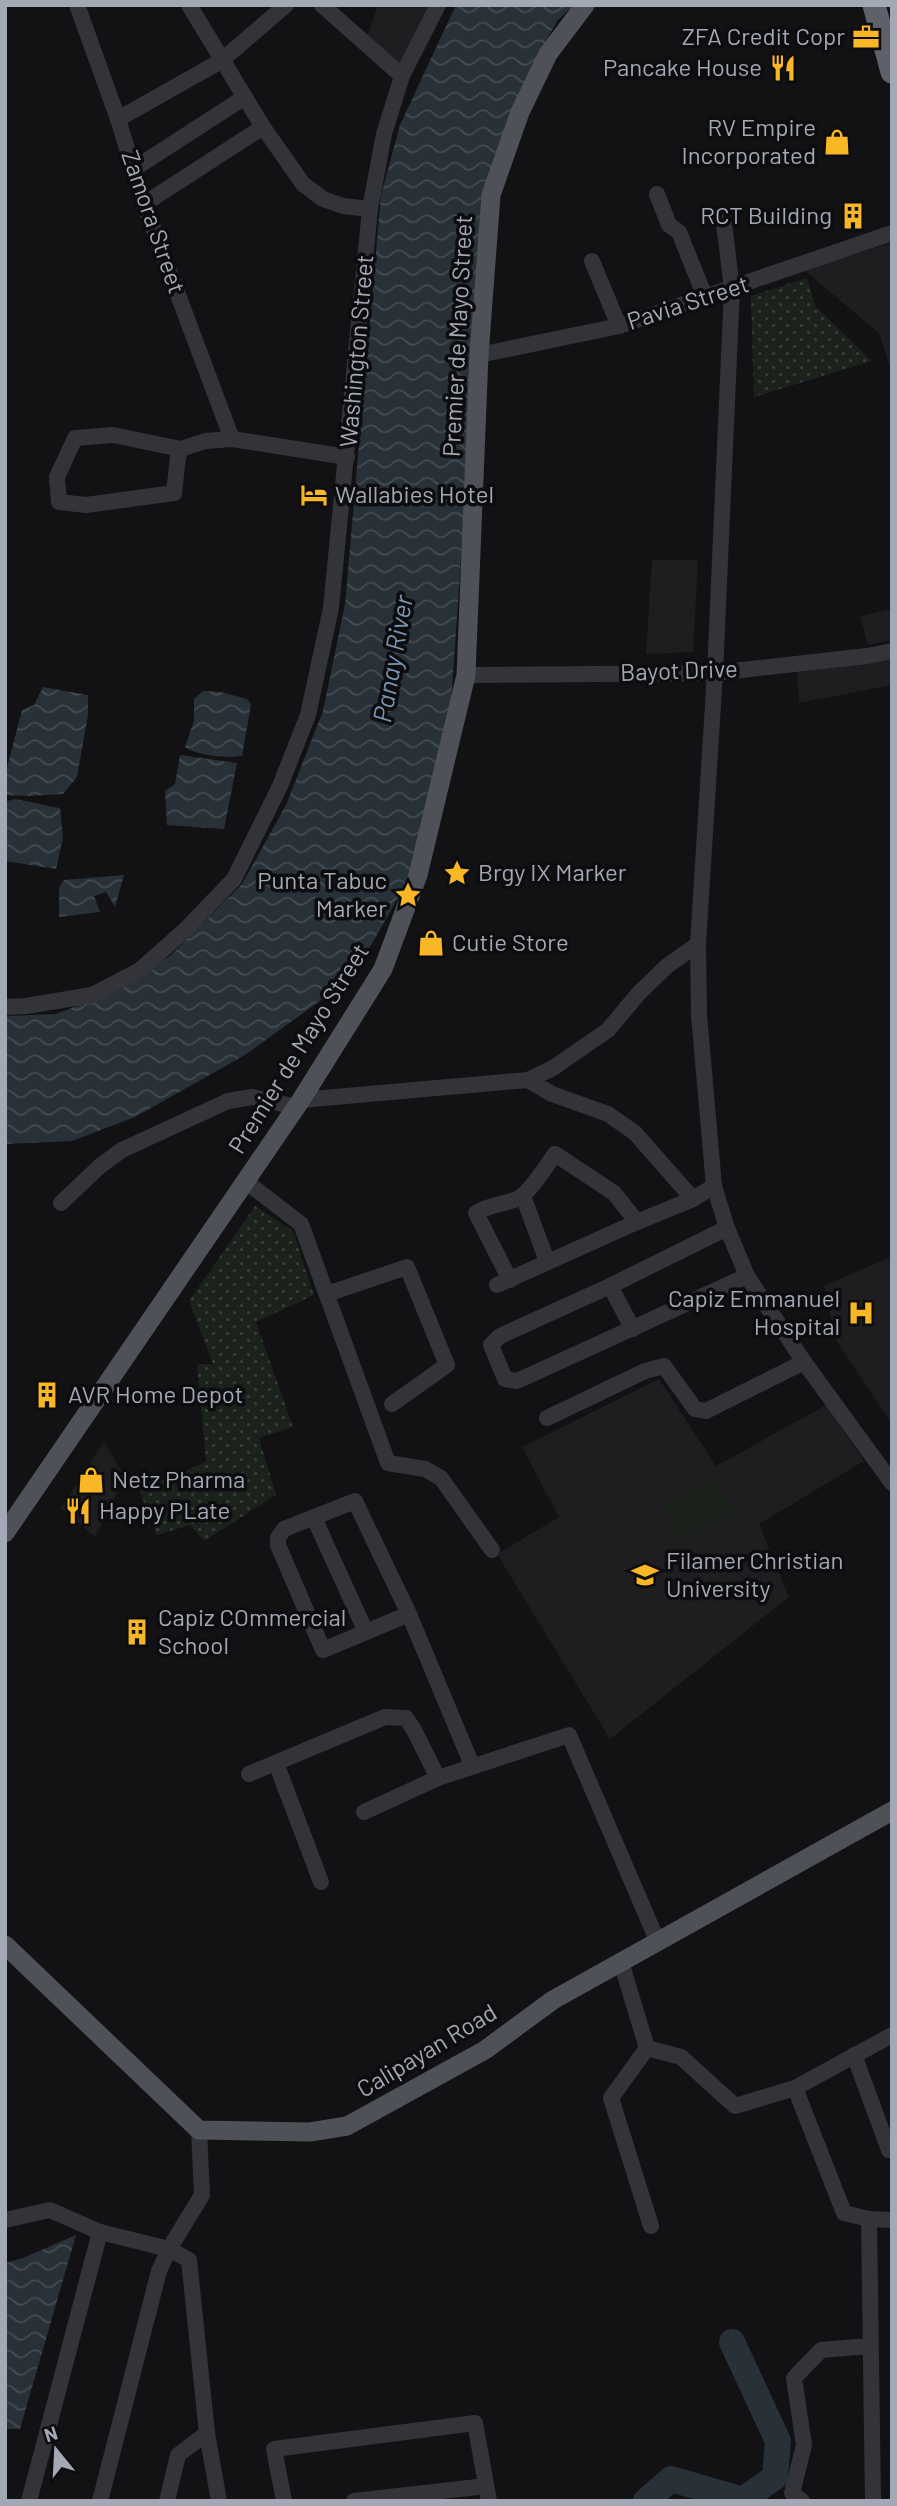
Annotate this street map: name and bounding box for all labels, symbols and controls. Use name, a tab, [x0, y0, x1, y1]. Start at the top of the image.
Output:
place label: ZFA Credit Copr	[682, 21, 845, 50]
office icon: ZFA Credit Copr	[851, 22, 881, 52]
place label: Pancake House	[603, 52, 762, 81]
restaurant icon: Pancake House	[768, 53, 798, 83]
place label: RV Empire Incorporated	[682, 112, 816, 169]
shop icon: RV Empire Incorporated	[822, 127, 852, 157]
street label: Zamora Street	[116, 146, 192, 297]
place label: RCT Building	[700, 200, 832, 229]
building icon: RCT Building	[838, 201, 868, 231]
street label: Premier de Mayo Street	[436, 214, 477, 457]
street label: Washington Street	[333, 253, 378, 448]
street label: Pavia Street	[623, 268, 752, 335]
place label: Wallabies Hotel	[335, 479, 494, 508]
hotel icon: Wallabies Hotel	[299, 480, 329, 510]
water label: Panay River	[365, 592, 418, 725]
street label: Bayot Drive	[620, 653, 738, 686]
place label: Brgy IX Marker	[478, 857, 627, 886]
place icon: Brgy IX Marker	[442, 858, 472, 888]
place label: Punta Tabuc Marker	[257, 865, 387, 922]
place icon: Punta Tabuc Marker	[393, 880, 423, 910]
place label: Cutie Store	[452, 927, 569, 956]
shop icon: Cutie Store	[416, 928, 446, 958]
street label: Premier de Mayo Street	[221, 938, 374, 1158]
place label: Capiz Emmanuel Hospital	[668, 1283, 840, 1340]
hospital icon: Capiz Emmanuel Hospital	[846, 1298, 876, 1328]
place label: AVR Home Depot	[68, 1379, 243, 1408]
building icon: AVR Home Depot	[32, 1380, 62, 1410]
place label: Netz Pharma	[112, 1464, 245, 1493]
shop icon: Netz Pharma	[76, 1465, 106, 1495]
place label: Happy PLate	[99, 1495, 230, 1524]
restaurant icon: Happy PLate	[63, 1496, 93, 1526]
place label: Filamer Christian University	[666, 1545, 843, 1602]
school or university icon: Filamer Christian University	[630, 1560, 660, 1590]
place label: Capiz COmmercial School	[158, 1602, 346, 1659]
building icon: Capiz COmmercial School	[122, 1617, 152, 1647]
street label: Calipayan Road	[351, 1997, 501, 2103]
north arrow	[21, 2415, 91, 2485]
text: N	[41, 2420, 60, 2446]

